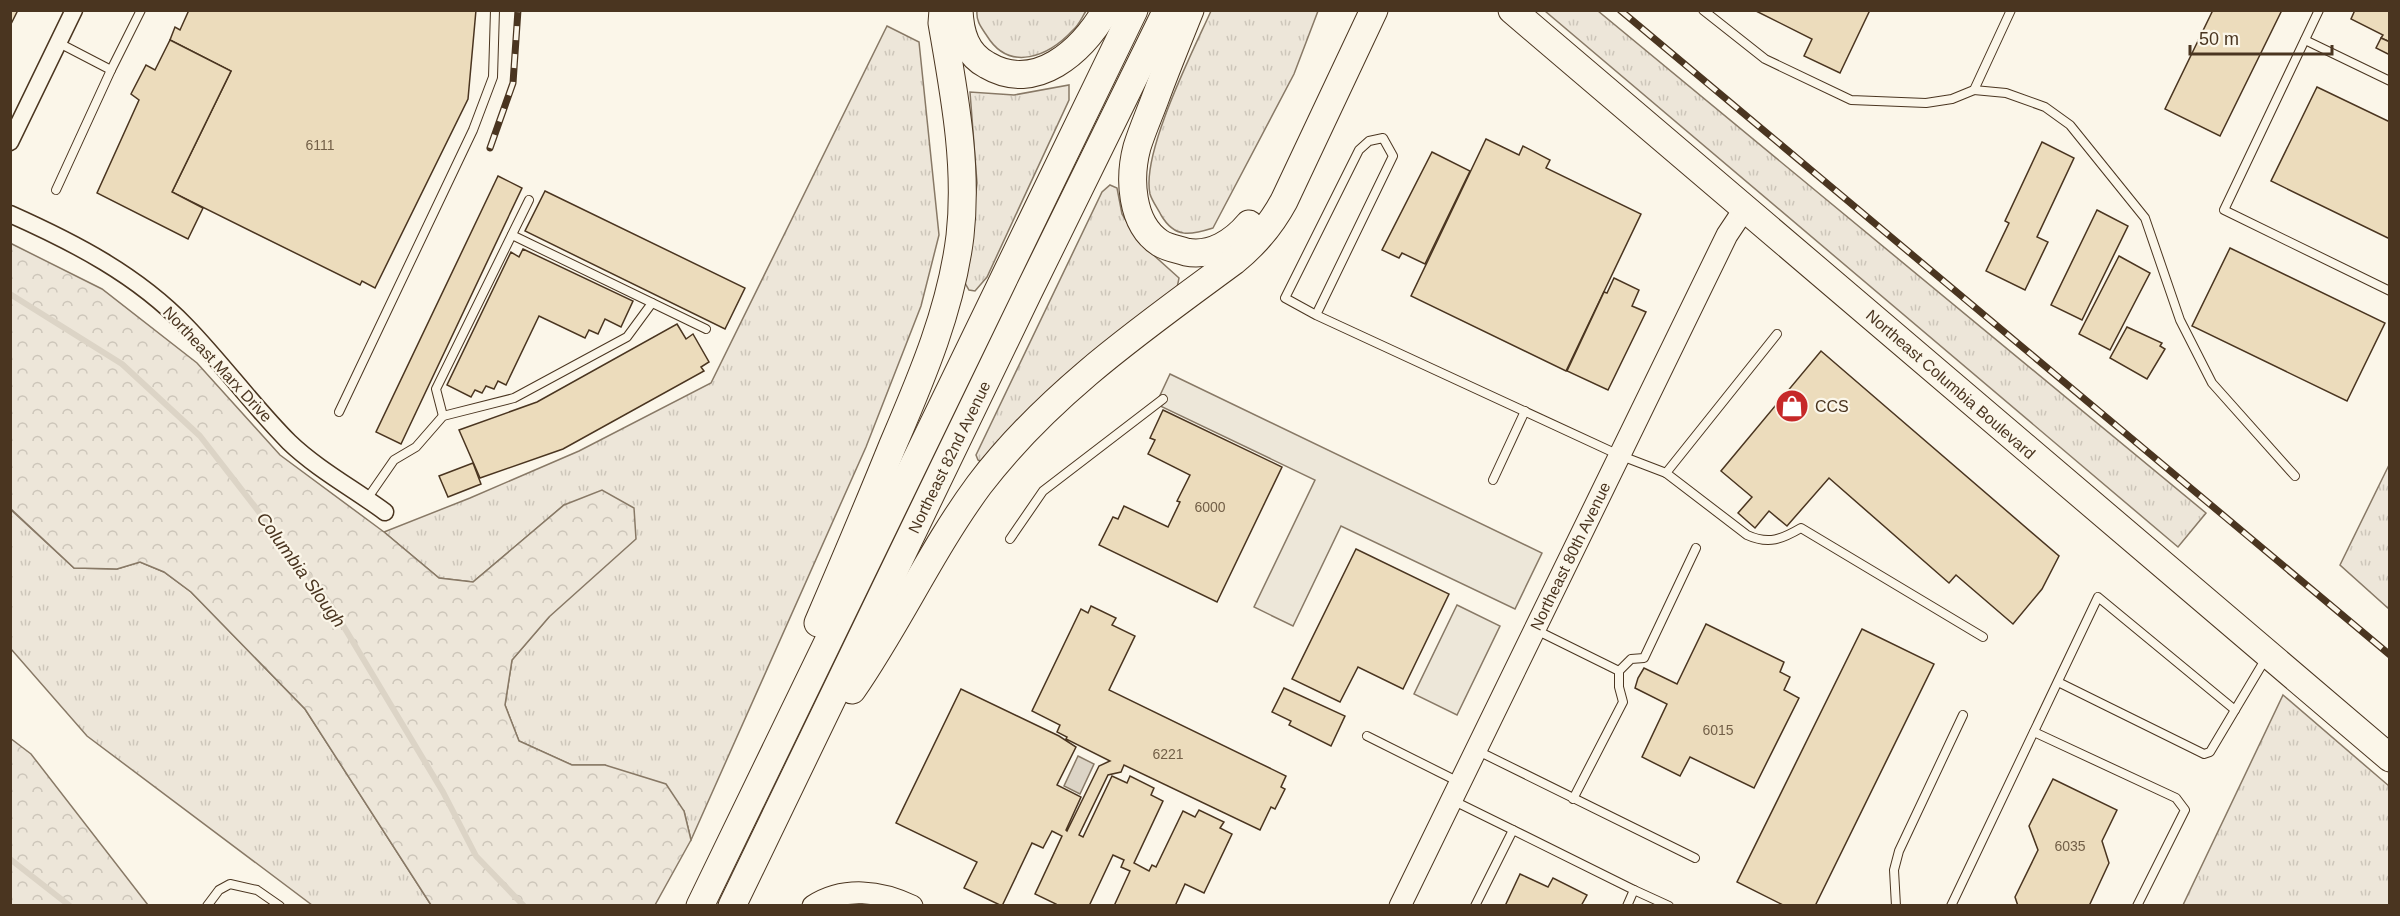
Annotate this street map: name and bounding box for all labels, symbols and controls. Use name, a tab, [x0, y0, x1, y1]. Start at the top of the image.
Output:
scale bar	[2190, 18, 2332, 56]
text: 50 m	[2199, 29, 2239, 49]
house number: 6111	[305, 137, 335, 153]
street label: Northeast Marx Drive	[160, 303, 275, 425]
street label: Northeast Columbia Boulevard	[1863, 306, 2038, 462]
street label: Northeast 82nd Avenue	[905, 378, 994, 536]
shop icon: CCS	[1774, 388, 1810, 424]
place label: CCS	[1815, 398, 1849, 415]
street label: Northeast 80th Avenue	[1527, 479, 1614, 633]
house number: 6000	[1194, 499, 1226, 515]
water label: Columbia Slough	[253, 509, 349, 631]
house number: 6015	[1702, 722, 1734, 738]
house number: 6221	[1152, 746, 1184, 762]
house number: 6035	[2054, 838, 2086, 854]

